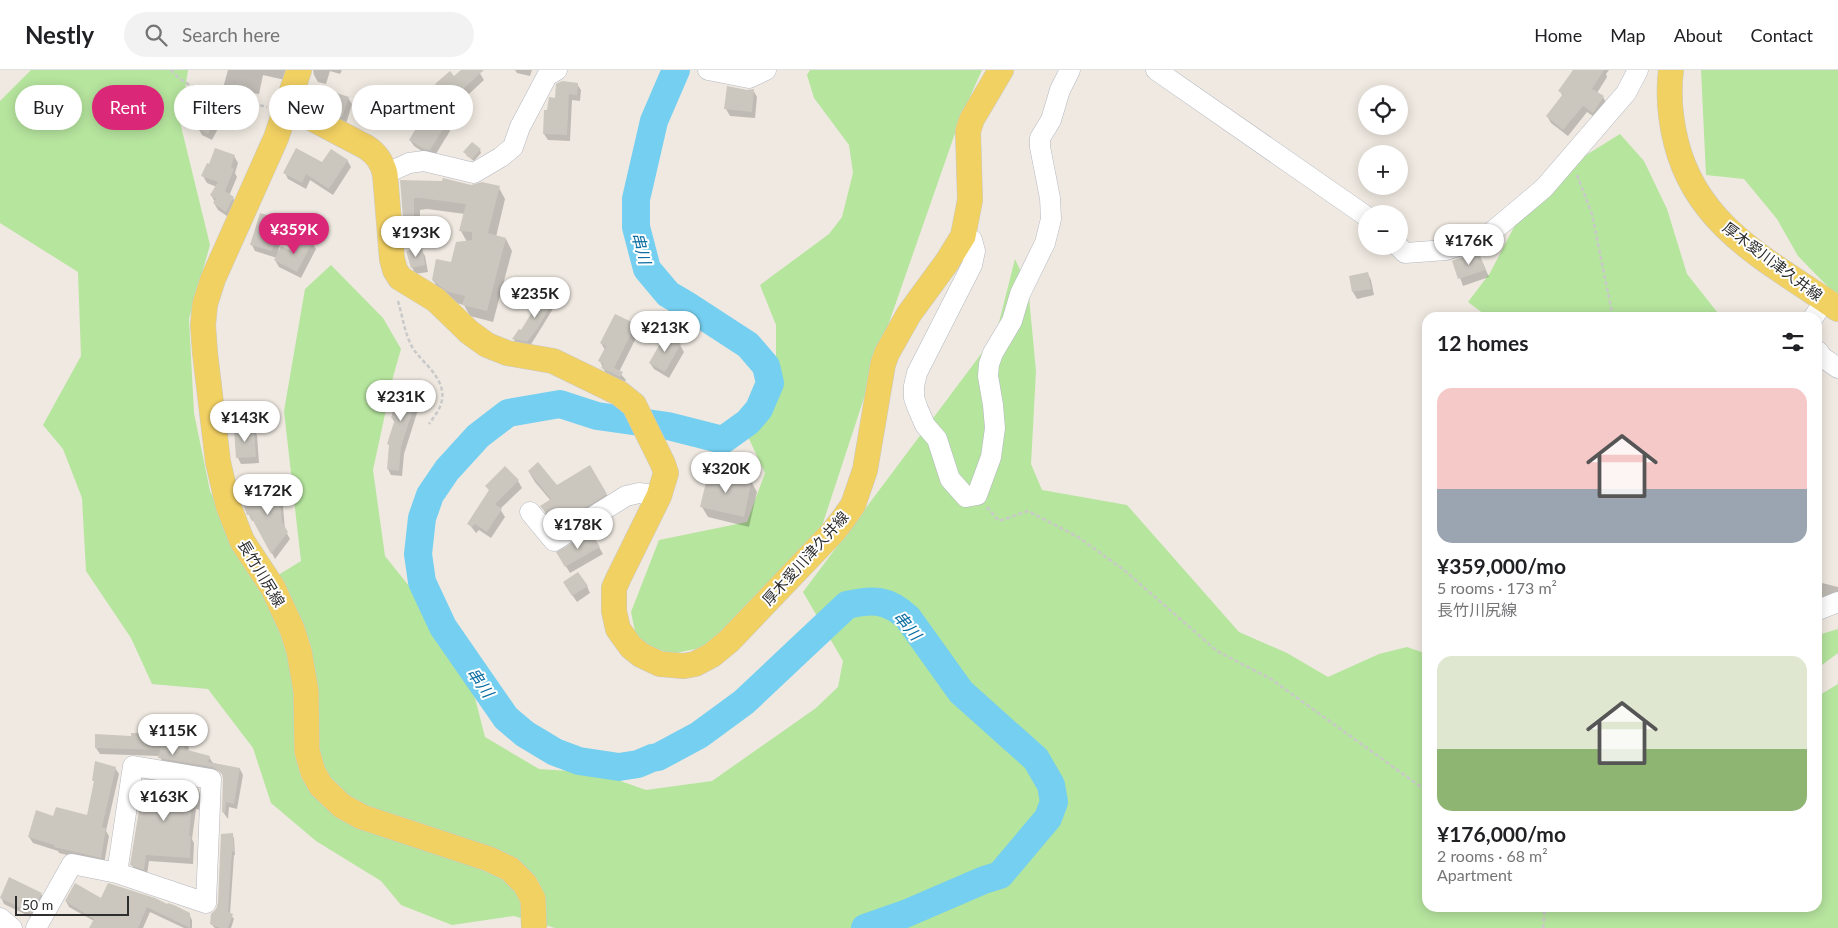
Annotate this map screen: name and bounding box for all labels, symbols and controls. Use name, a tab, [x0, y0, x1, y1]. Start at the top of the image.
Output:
search box	[124, 12, 474, 57]
text: Nestly	[25, 20, 94, 49]
icon: search	[142, 21, 170, 49]
text: Search here	[182, 23, 280, 46]
text: Home	[1534, 24, 1582, 46]
text: Map	[1610, 24, 1646, 46]
text: About	[1674, 24, 1723, 46]
text: Contact	[1751, 24, 1813, 46]
chip: Buy	[15, 85, 82, 130]
chip: Rent	[92, 85, 164, 130]
chip: Filters	[174, 85, 259, 130]
chip: New	[269, 85, 342, 130]
chip: Apartment	[352, 85, 473, 130]
map controls	[1358, 85, 1408, 255]
button: locate	[1358, 85, 1408, 135]
button: +	[1358, 145, 1408, 195]
button: −	[1358, 205, 1408, 255]
pin: ¥359K	[259, 212, 329, 255]
pin: ¥193K	[381, 216, 451, 258]
street label: 厚木愛川津久井線	[1720, 218, 1826, 304]
text: ¥359K	[270, 219, 318, 238]
text: ¥193K	[392, 222, 440, 241]
pin: ¥176K	[1434, 224, 1504, 266]
water label: 串川	[629, 230, 656, 268]
text: ¥176K	[1445, 230, 1493, 249]
pin: ¥235K	[500, 276, 570, 319]
text: ¥235K	[511, 283, 559, 302]
pin: ¥213K	[630, 310, 700, 353]
text: ¥213K	[641, 317, 689, 336]
icon: filters	[1779, 328, 1807, 356]
text: 12 homes	[1437, 330, 1528, 355]
pin: ¥231K	[366, 380, 436, 422]
text: ¥231K	[377, 386, 425, 405]
pin: ¥143K	[210, 400, 280, 443]
text: ¥143K	[221, 407, 269, 426]
icon: home	[1577, 421, 1667, 511]
pin: ¥320K	[691, 452, 761, 494]
text: ¥320K	[702, 458, 750, 477]
pin: ¥172K	[233, 474, 303, 516]
text: ¥172K	[244, 480, 292, 499]
street label: 厚木愛川津久井線	[758, 507, 852, 609]
pin: ¥178K	[543, 508, 613, 550]
text: ¥178K	[554, 514, 602, 533]
street label: 長竹川尻線	[235, 536, 289, 610]
text: ¥359,000/mo	[1437, 553, 1566, 578]
text: 5 rooms · 173 m²	[1437, 578, 1557, 597]
text: 長竹川尻線	[1437, 600, 1517, 619]
water label: 串川	[890, 607, 927, 645]
water label: 串川	[464, 663, 499, 702]
icon: home	[1577, 688, 1667, 778]
pin: ¥115K	[138, 714, 208, 756]
text: ¥115K	[149, 720, 197, 739]
pin: ¥163K	[129, 780, 199, 822]
text: ¥163K	[140, 786, 188, 805]
text: ¥176,000/mo	[1437, 821, 1566, 846]
text: 2 rooms · 68 m²	[1437, 846, 1548, 865]
text: Apartment	[1437, 865, 1512, 884]
scale bar	[15, 893, 129, 916]
text: 50 m	[22, 896, 53, 913]

